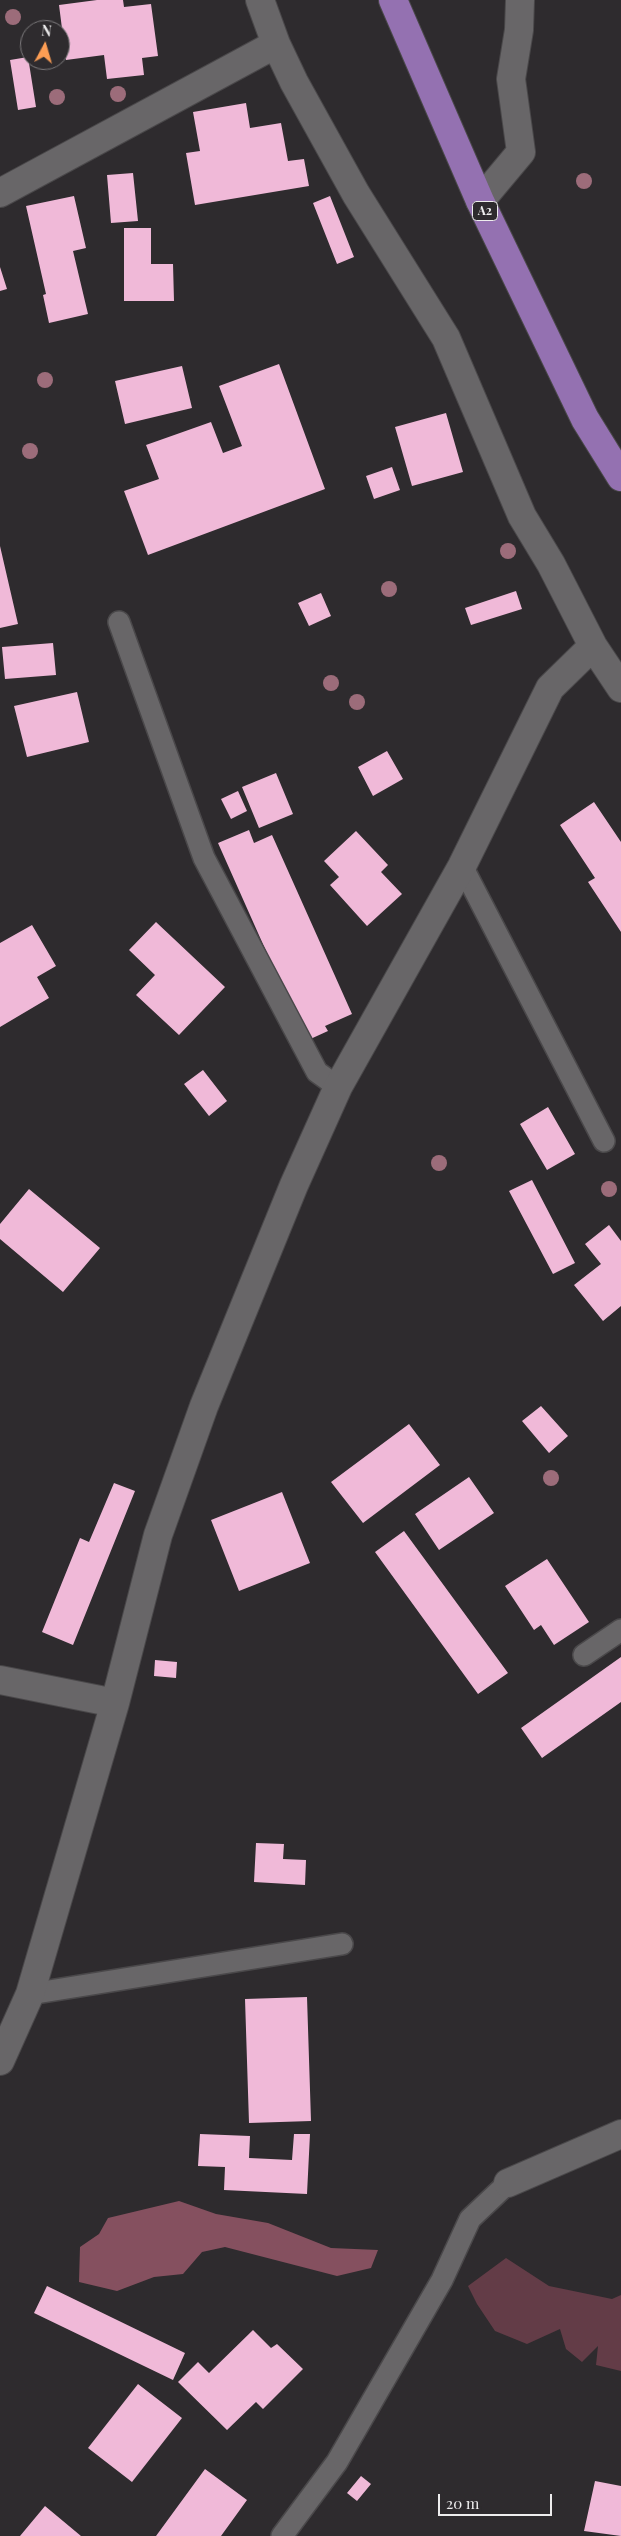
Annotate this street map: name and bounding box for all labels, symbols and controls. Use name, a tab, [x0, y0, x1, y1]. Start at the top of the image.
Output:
north arrow	[20, 20, 70, 70]
text: N	[40, 21, 53, 41]
road number: A2	[472, 202, 498, 220]
scale bar	[441, 2484, 555, 2516]
text: 20 m	[446, 2493, 479, 2513]

